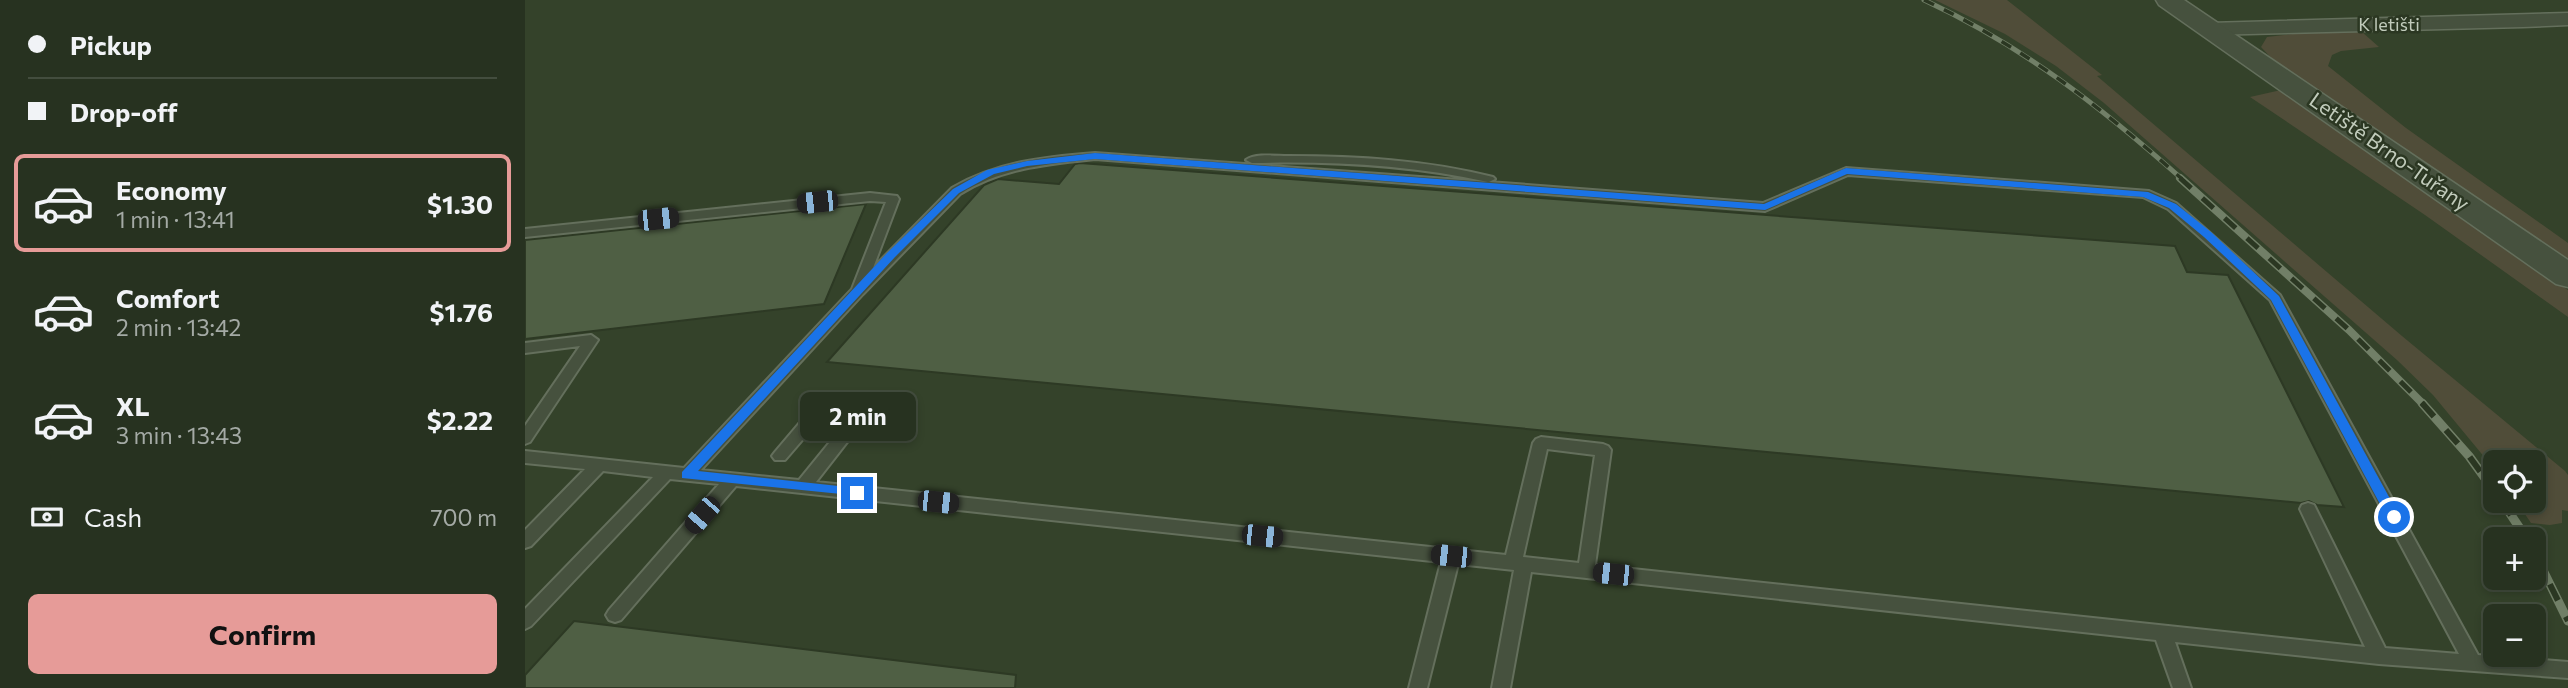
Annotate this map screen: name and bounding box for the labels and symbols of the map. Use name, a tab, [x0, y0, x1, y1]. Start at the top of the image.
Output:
street label: K letišti	[2358, 13, 2420, 35]
street label: Letiště Brno-Tuřany	[2305, 86, 2475, 215]
car	[796, 189, 839, 215]
car	[637, 206, 680, 232]
callout: 2 min	[799, 392, 915, 440]
route end	[841, 477, 873, 509]
car	[917, 489, 960, 515]
car	[681, 492, 724, 538]
route start	[2378, 501, 2410, 533]
car	[1241, 523, 1284, 549]
car	[1430, 543, 1473, 569]
car	[1592, 561, 1635, 587]

